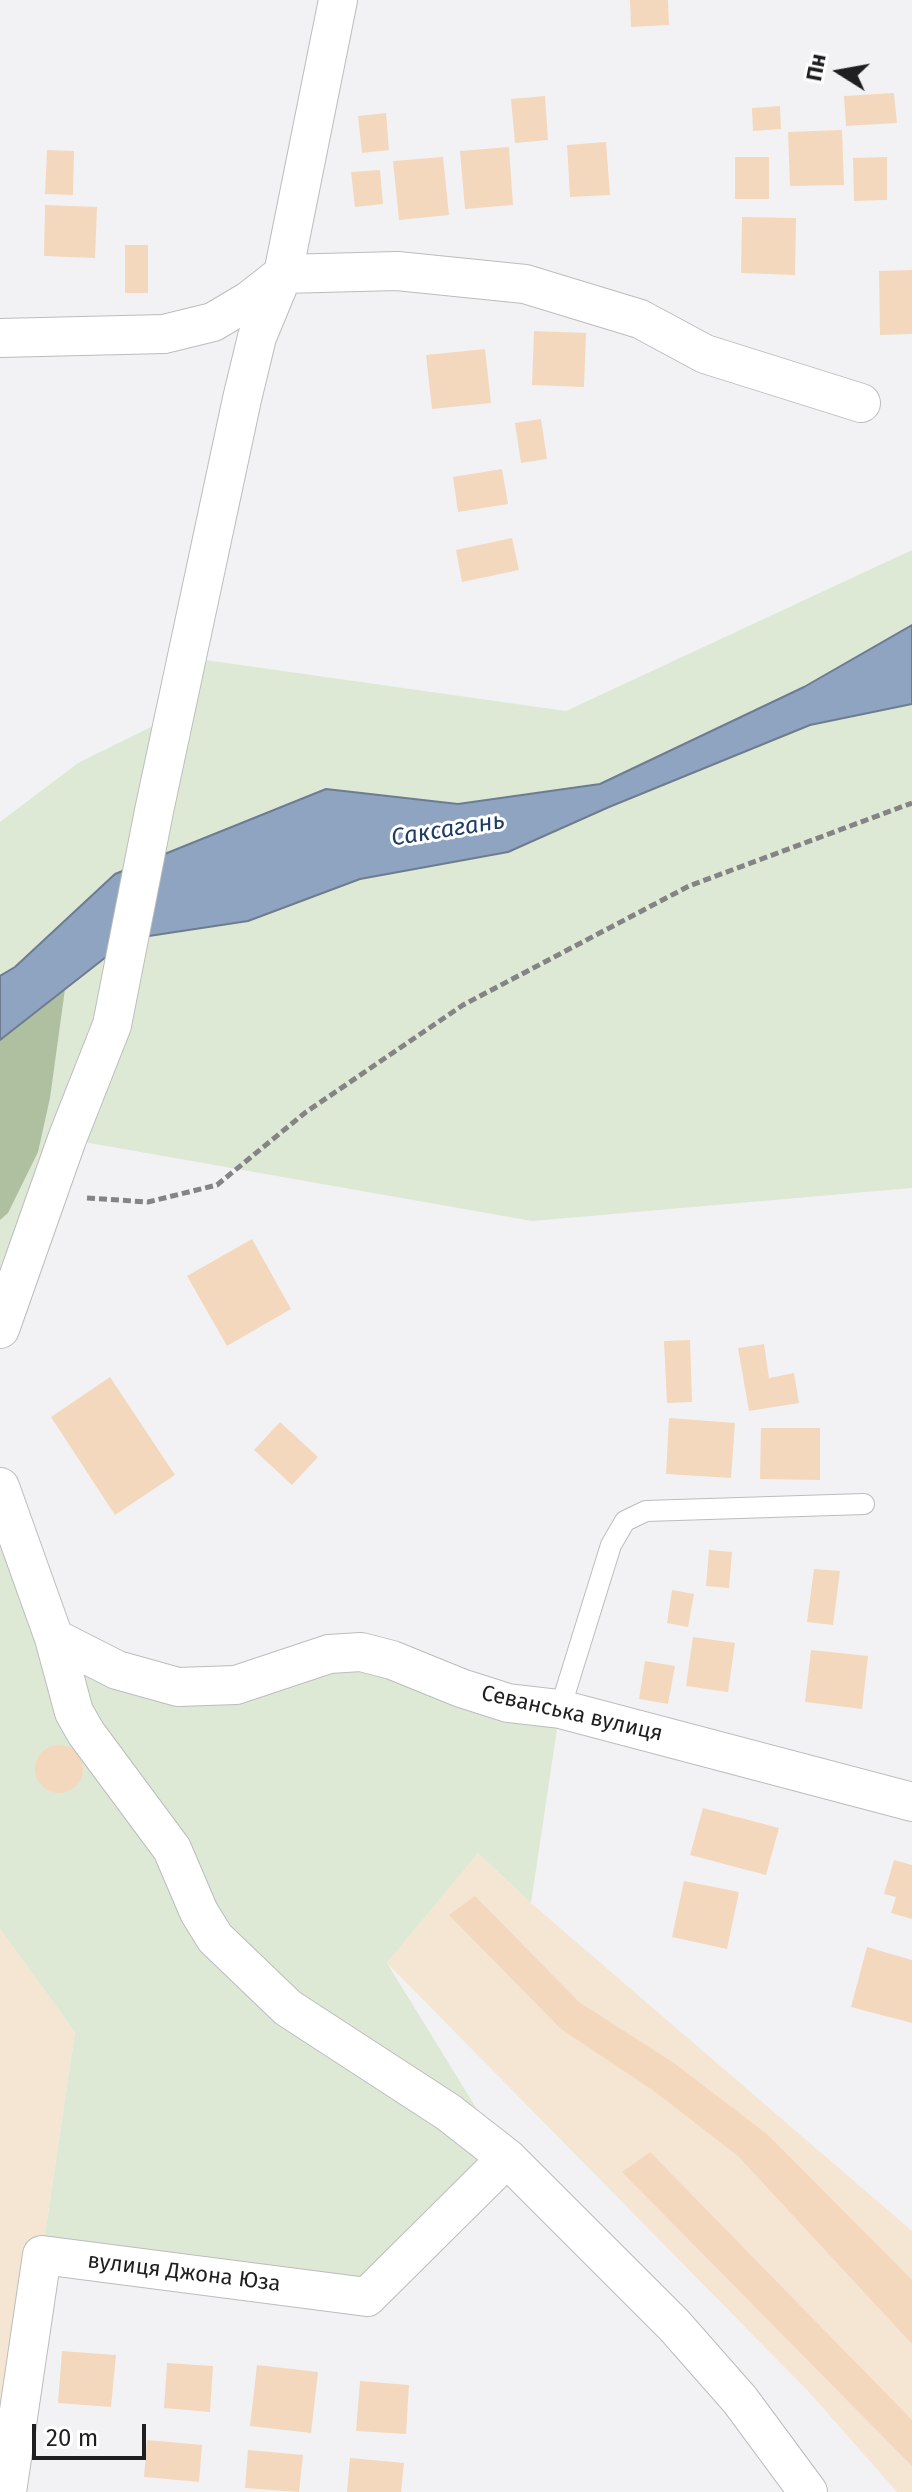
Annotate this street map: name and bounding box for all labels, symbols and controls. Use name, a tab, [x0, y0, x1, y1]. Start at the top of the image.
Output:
north arrow	[800, 32, 880, 112]
text: Пн	[800, 51, 832, 83]
water label: Саксагань	[389, 807, 507, 853]
street label: Севанська вулиця	[479, 1680, 665, 1748]
street label: вулиця Джона Юза	[86, 2248, 282, 2298]
scale bar	[36, 2408, 150, 2458]
text: 20 m	[46, 2424, 98, 2452]

